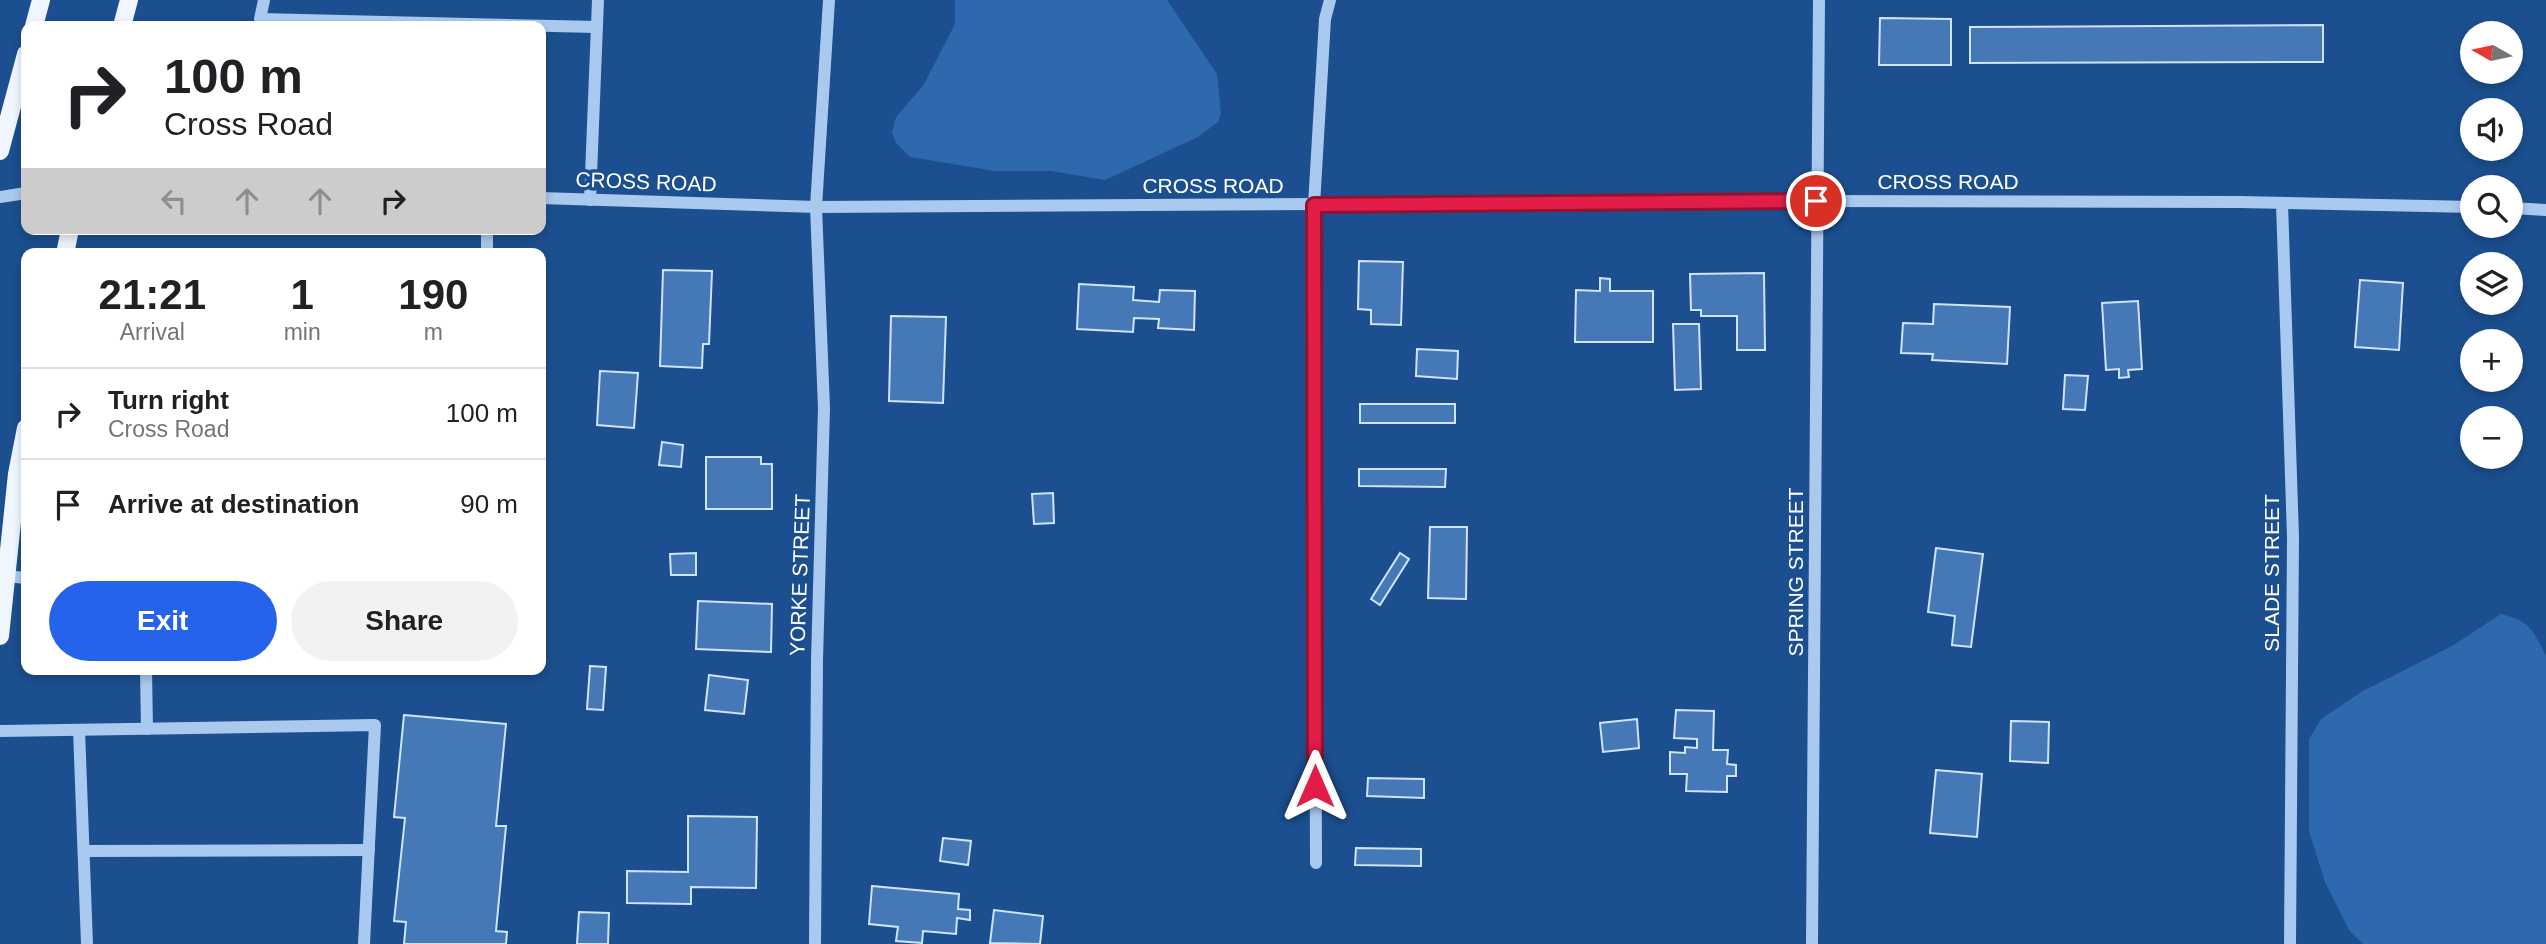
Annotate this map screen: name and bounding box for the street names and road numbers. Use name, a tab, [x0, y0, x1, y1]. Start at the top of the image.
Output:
street label: CROSS ROAD	[575, 168, 717, 195]
street label: CROSS ROAD	[1877, 170, 2019, 193]
street label: CROSS ROAD	[1142, 174, 1284, 197]
street label: SPRING STREET	[1784, 487, 1807, 657]
street label: YORKE STREET	[785, 493, 814, 656]
street label: SLADE STREET	[2260, 494, 2283, 652]

